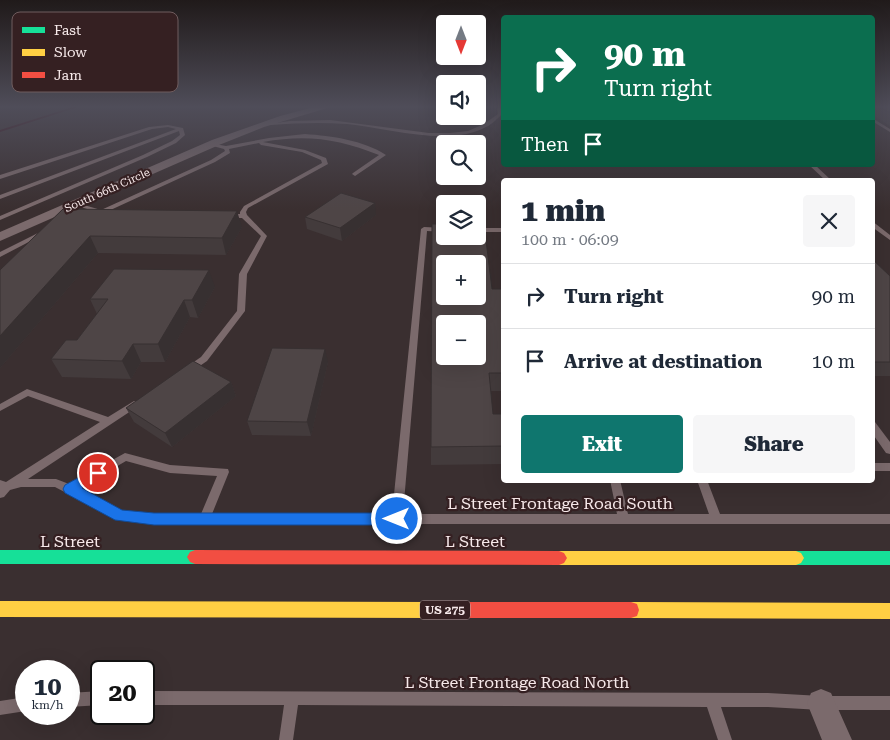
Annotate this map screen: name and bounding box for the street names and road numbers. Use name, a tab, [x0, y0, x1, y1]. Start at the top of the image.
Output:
street label: South 66th Circle	[62, 166, 152, 215]
street label: L Street Frontage Road South	[447, 494, 673, 513]
street label: L Street	[40, 532, 100, 551]
street label: L Street	[445, 532, 505, 551]
road number: US 275	[420, 600, 470, 620]
street label: L Street Frontage Road North	[405, 673, 629, 692]

